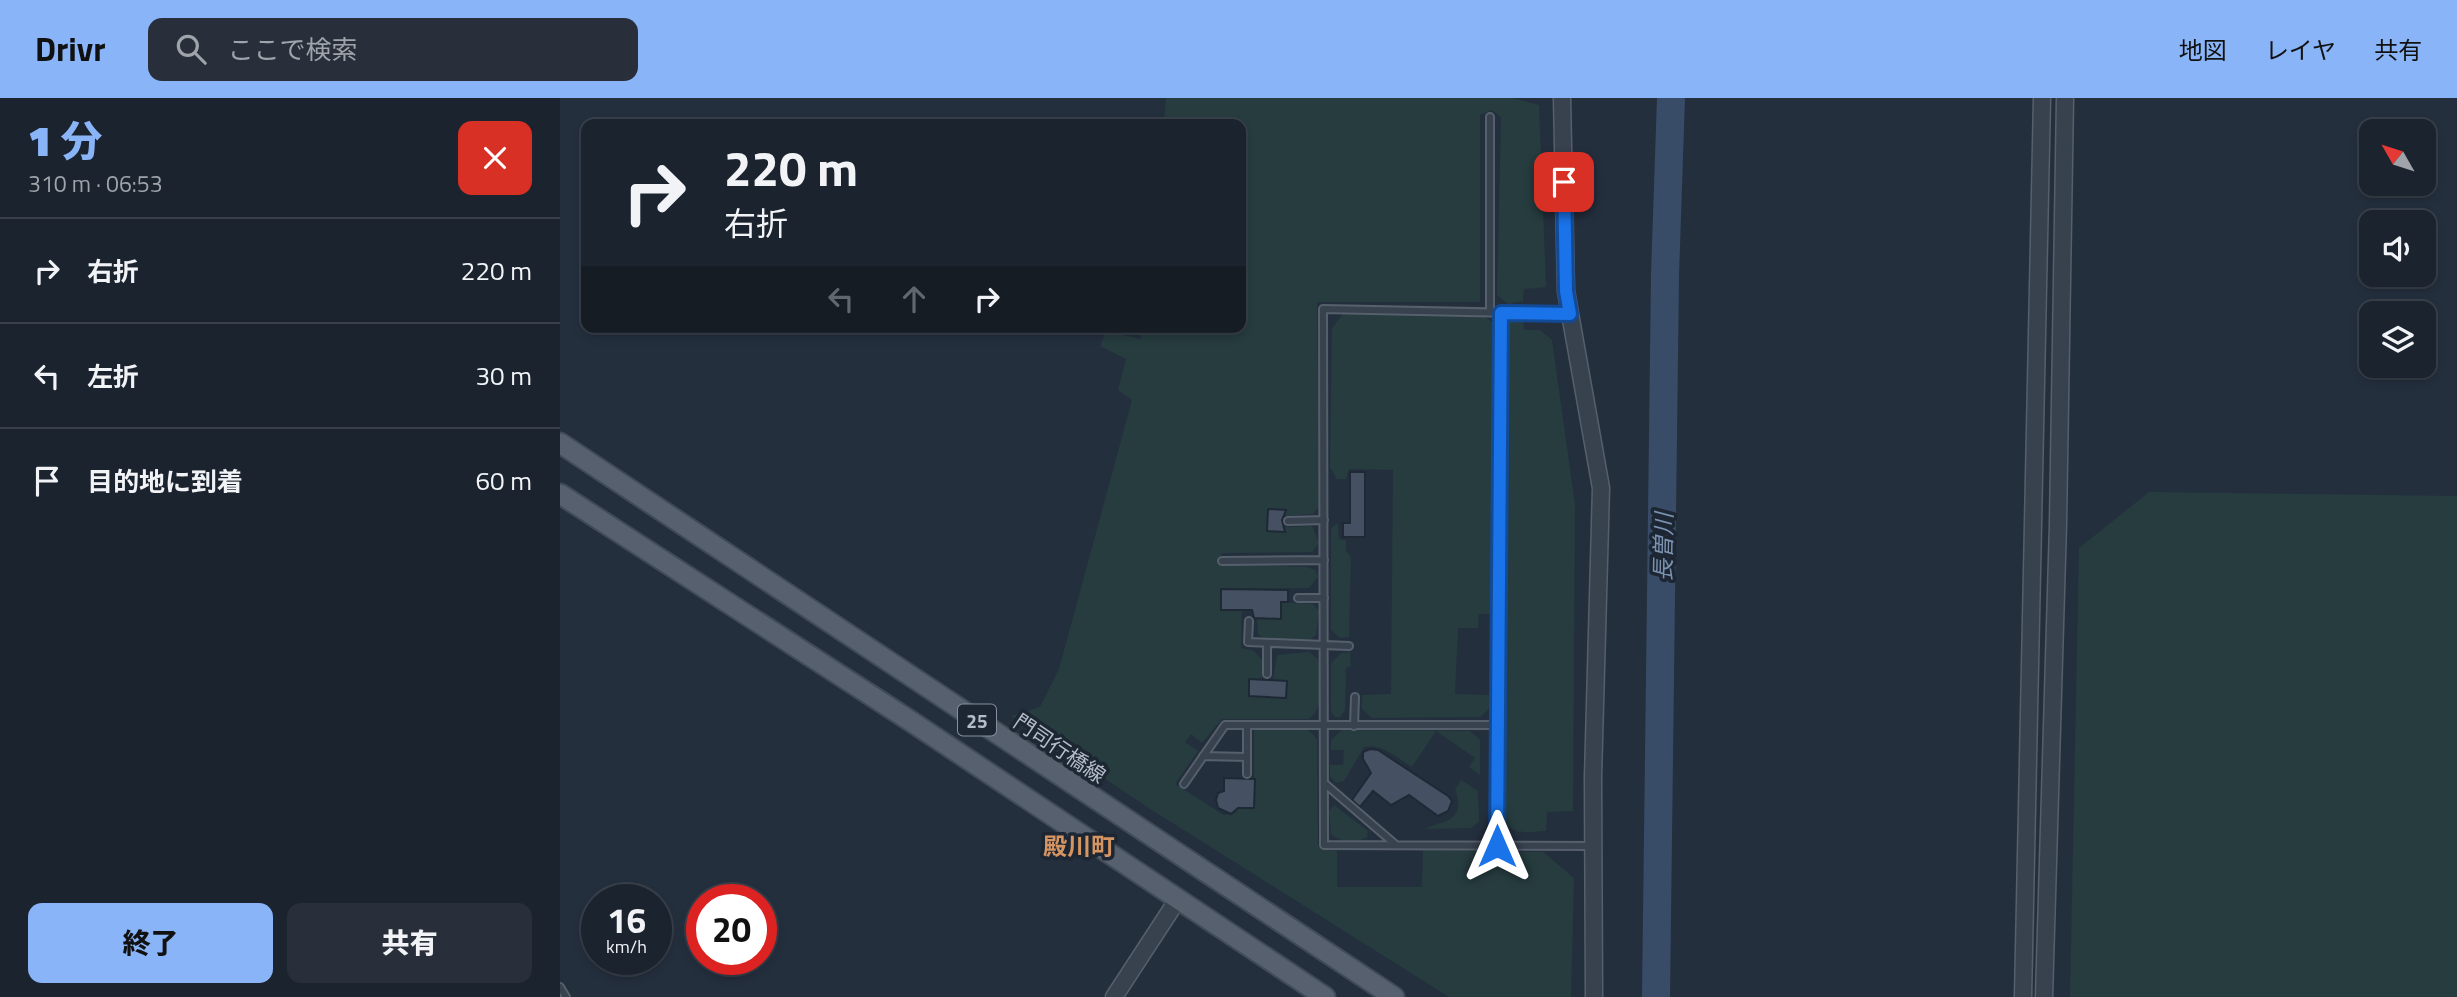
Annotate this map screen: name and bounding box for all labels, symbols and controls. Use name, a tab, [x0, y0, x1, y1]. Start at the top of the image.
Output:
search box	[148, 18, 638, 81]
text: Drivr	[35, 24, 106, 74]
icon: search	[172, 30, 210, 68]
text: ここで検索	[228, 30, 358, 69]
text: 地図	[2179, 32, 2227, 68]
text: レイヤ	[2265, 32, 2336, 68]
text: 共有	[2374, 32, 2422, 68]
text: 1 分	[28, 108, 102, 172]
north arrow	[2359, 119, 2436, 196]
map controls	[2359, 119, 2436, 378]
button: close	[458, 121, 532, 195]
text: 220 m	[724, 130, 858, 205]
icon: right	[609, 147, 700, 238]
pin	[1534, 152, 1594, 212]
icon: arrive	[1545, 163, 1583, 201]
text: 310 m · 06:53	[28, 166, 163, 201]
text: 右折	[724, 199, 788, 247]
button: sound	[2359, 210, 2436, 287]
text: 220 m	[461, 251, 532, 290]
icon: right	[28, 252, 66, 290]
text: 右折	[87, 252, 139, 291]
icon: left	[822, 280, 860, 318]
icon: ahead	[895, 280, 933, 318]
icon: right	[968, 280, 1006, 318]
button: layers	[2359, 301, 2436, 378]
text: 30 m	[475, 356, 532, 395]
icon: left	[28, 357, 66, 395]
text: 左折	[87, 357, 139, 396]
text: 60 m	[475, 461, 532, 500]
icon: arrive	[28, 462, 66, 500]
text: 目的地に到着	[87, 462, 243, 501]
water label: 長曽川	[1645, 509, 1681, 582]
road number: 25	[958, 705, 996, 736]
street label: 門司行橋線	[1008, 705, 1112, 791]
position arrow	[1460, 809, 1534, 883]
district label: 殿川町	[1043, 828, 1115, 864]
speed limit sign: 20	[686, 884, 777, 975]
text: 16	[607, 893, 646, 947]
button: 終了	[28, 903, 273, 983]
button: 共有	[287, 903, 532, 983]
text: km/h	[606, 933, 647, 960]

